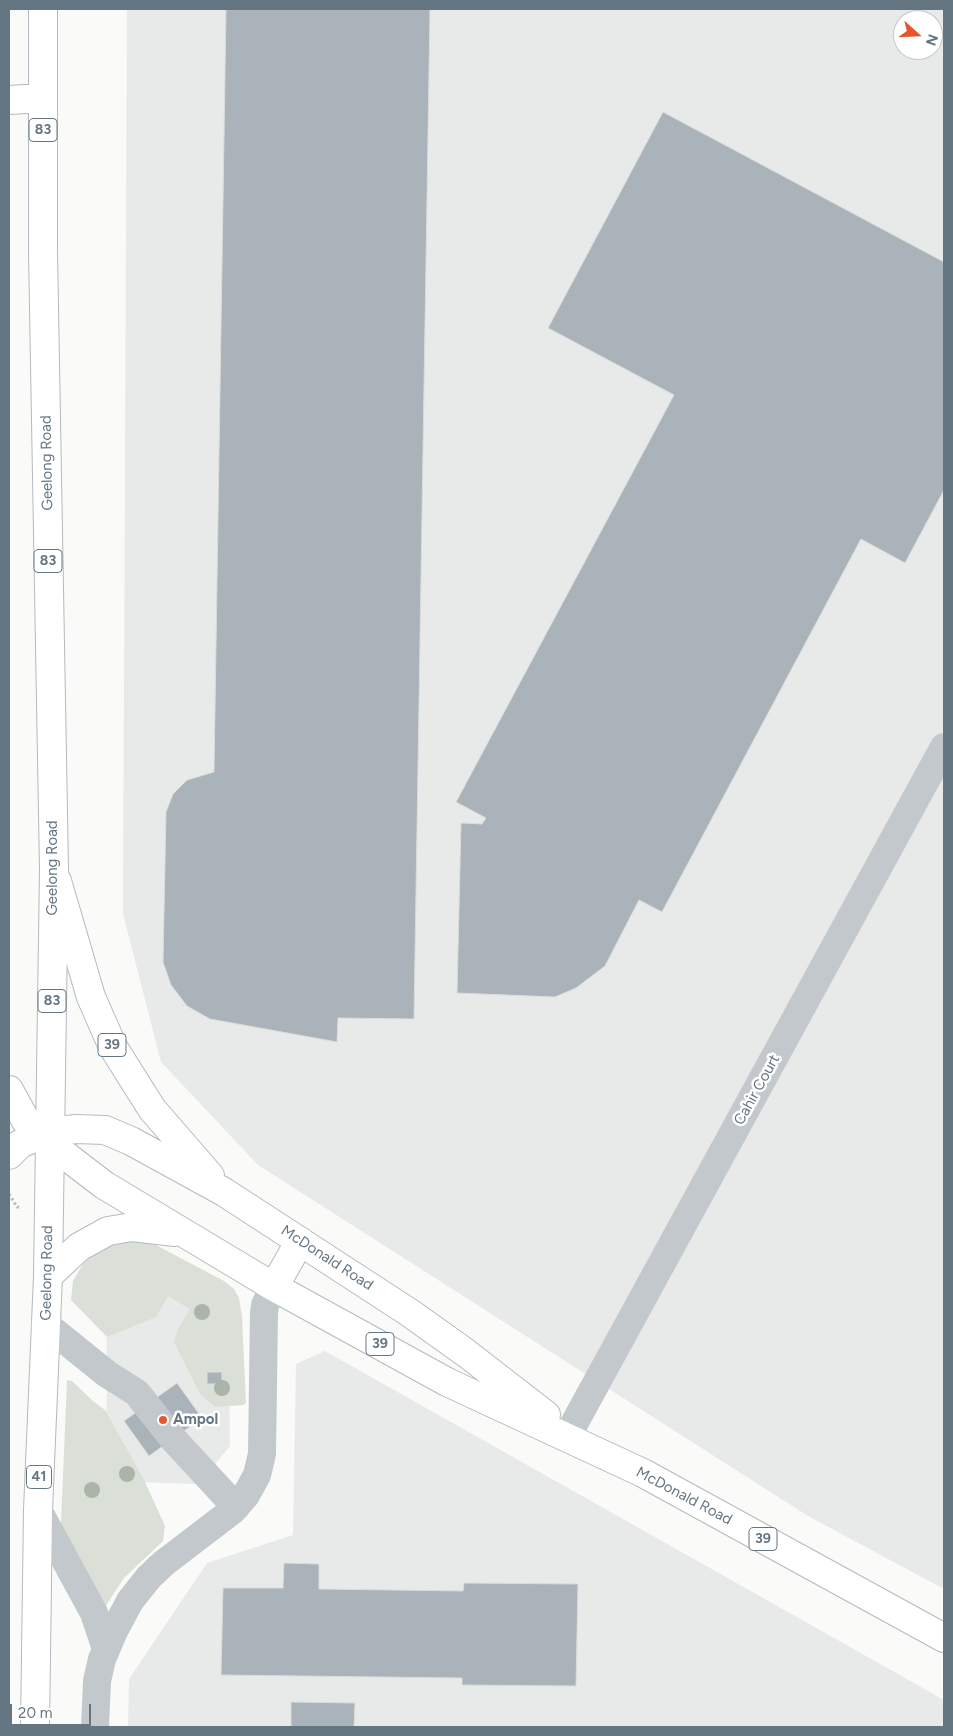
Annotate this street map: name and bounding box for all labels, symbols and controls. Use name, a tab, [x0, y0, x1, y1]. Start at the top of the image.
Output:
north arrow	[893, 10, 943, 60]
text: N	[922, 32, 941, 48]
road number: 83	[29, 118, 57, 142]
street label: Geelong Road	[37, 415, 57, 511]
road number: 83	[34, 550, 62, 572]
street label: Geelong Road	[44, 820, 62, 916]
road number: 83	[38, 989, 66, 1012]
road number: 39	[98, 1034, 126, 1056]
street label: Cahir Court	[730, 1052, 784, 1128]
street label: McDonald Road	[278, 1222, 376, 1294]
street label: Geelong Road	[37, 1225, 57, 1321]
road number: 39	[366, 1332, 394, 1356]
place label: Ampol	[173, 1411, 218, 1429]
marker: Ampol	[157, 1414, 169, 1426]
street label: McDonald Road	[633, 1463, 735, 1529]
road number: 41	[26, 1465, 52, 1488]
road number: 39	[749, 1528, 777, 1550]
scale bar	[12, 1694, 94, 1726]
text: 20 m	[18, 1704, 52, 1722]

